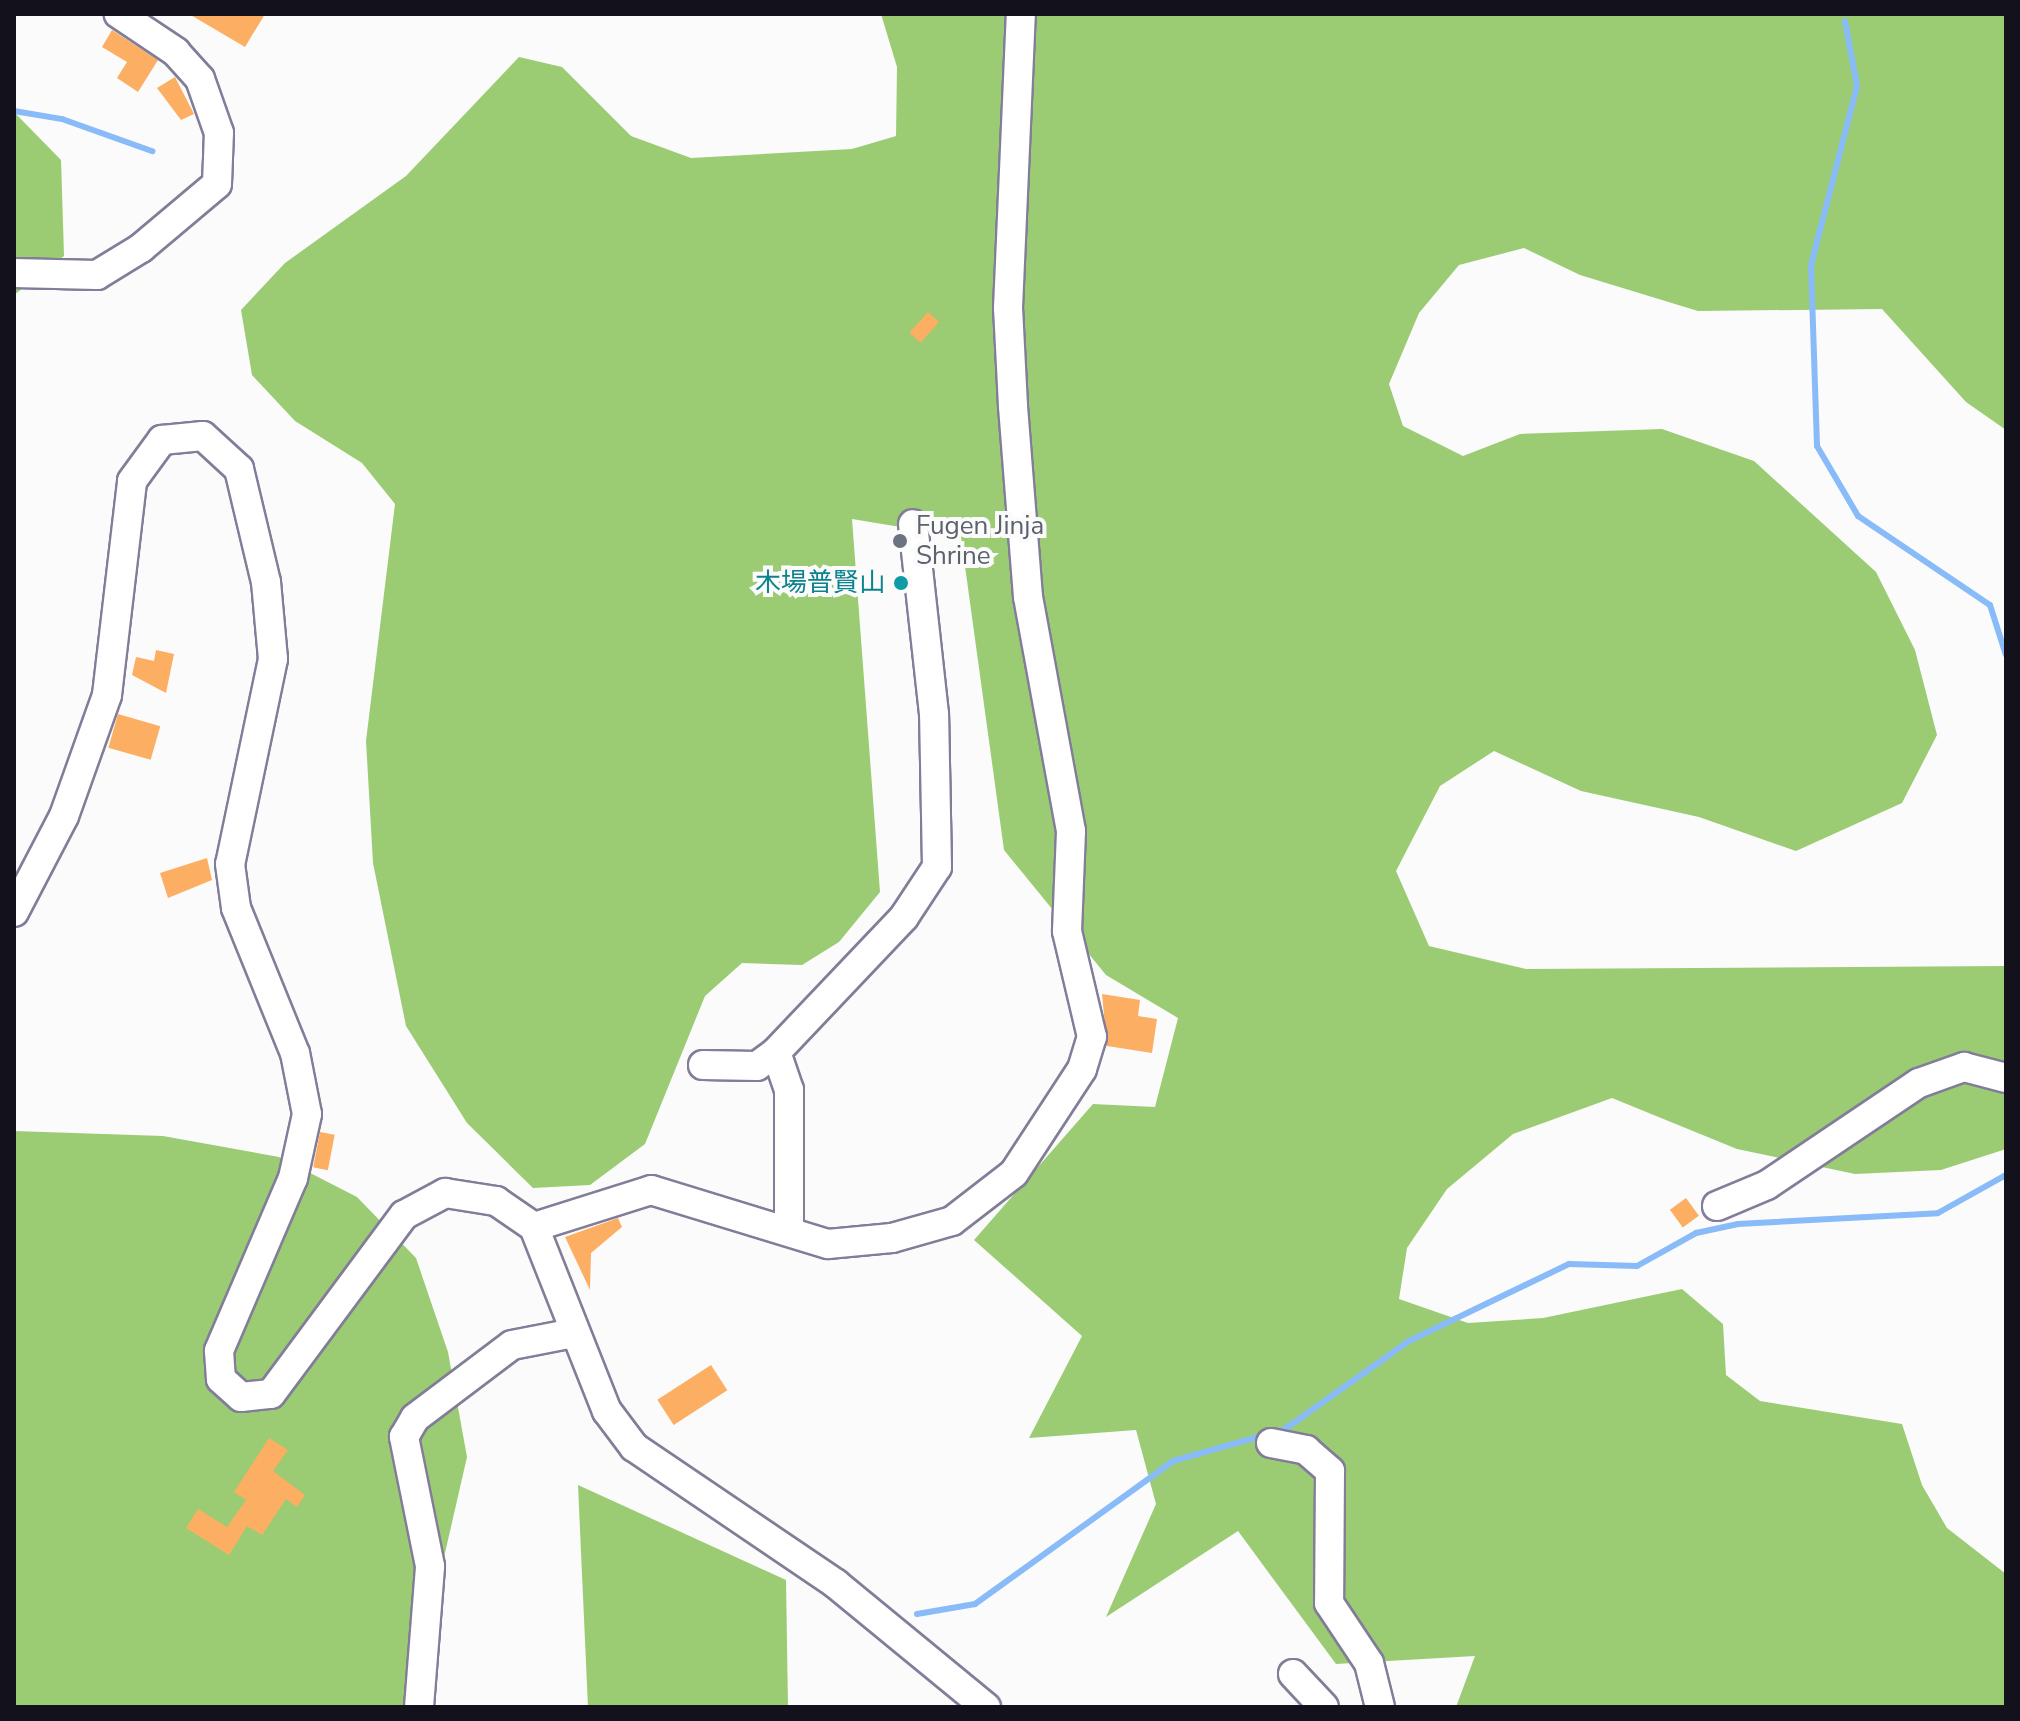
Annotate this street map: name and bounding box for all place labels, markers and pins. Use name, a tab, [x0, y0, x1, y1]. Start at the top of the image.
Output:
place label: Fugen Jinja Shrine	[916, 510, 1044, 572]
marker: Fugen Jinja Shrine	[891, 532, 909, 550]
place label: 木場普賢山	[755, 567, 885, 599]
marker: 木場普賢山	[892, 574, 910, 592]

